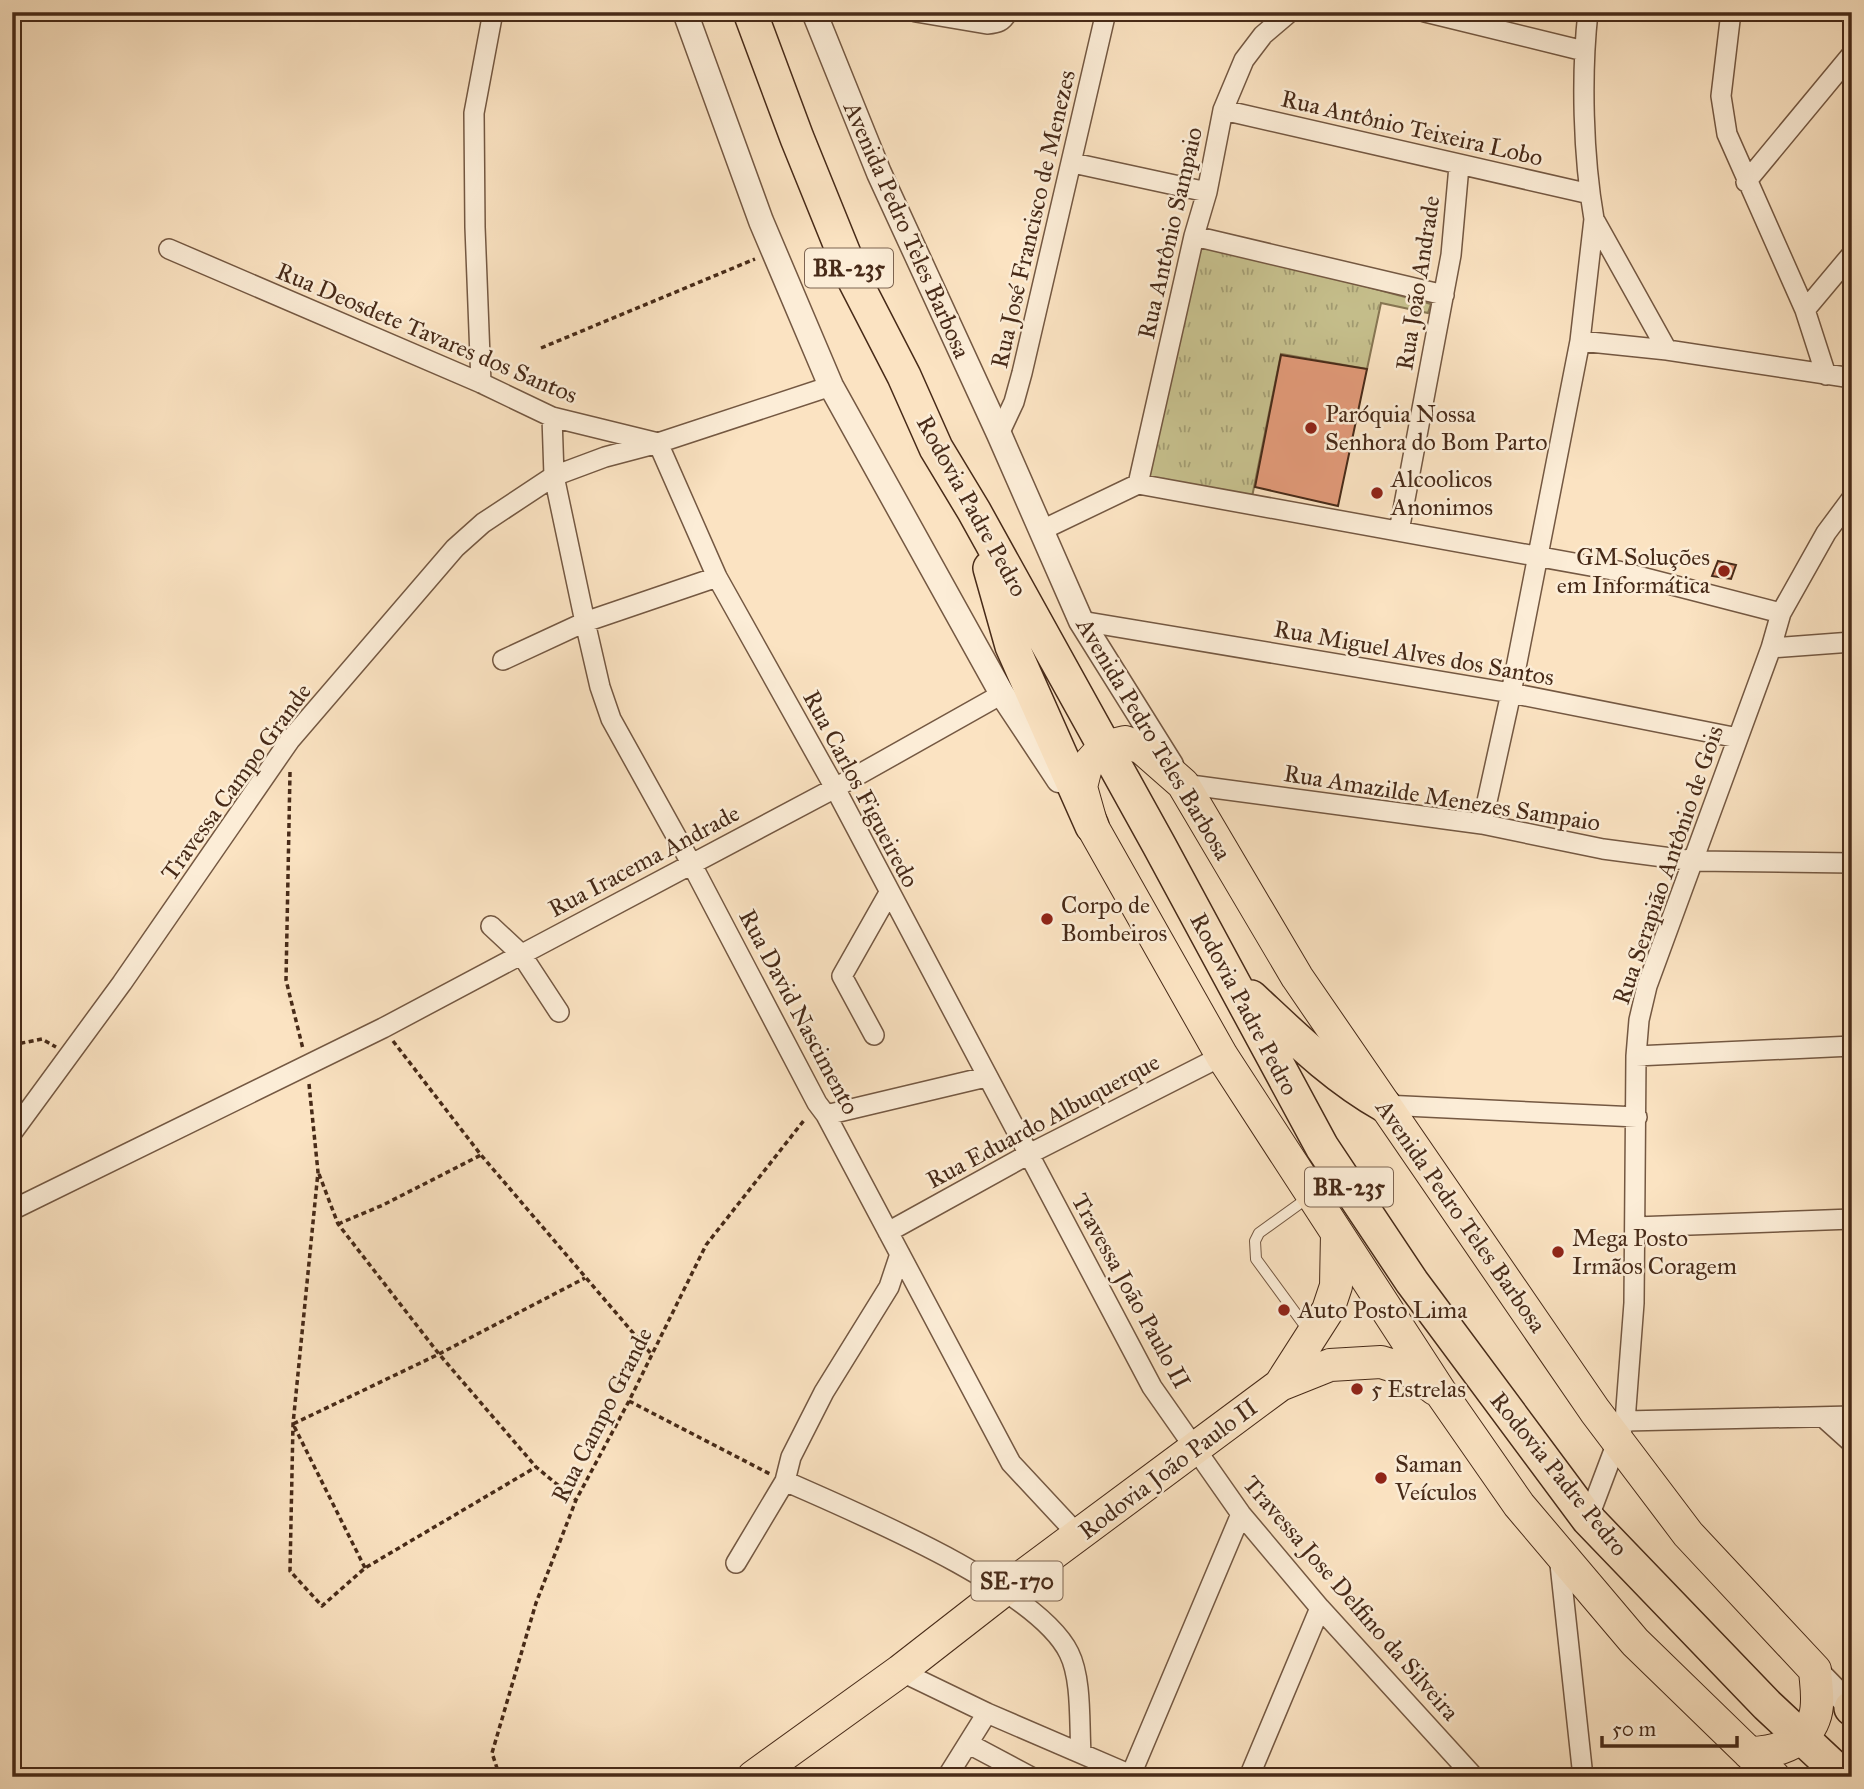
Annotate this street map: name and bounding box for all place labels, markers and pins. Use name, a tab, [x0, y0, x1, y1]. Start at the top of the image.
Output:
place label: Paróquia Nossa Senhora do Bom Parto	[1325, 399, 1548, 457]
marker: Paróquia Nossa Senhora do Bom Parto	[1303, 420, 1319, 436]
place label: Alcoolicos Anonimos	[1390, 464, 1493, 522]
marker: Alcoolicos Anonimos	[1369, 485, 1385, 501]
place label: GM Soluções em Informática	[1557, 542, 1711, 600]
marker: GM Soluções em Informática	[1716, 563, 1732, 579]
place label: Corpo de Bombeiros	[1061, 890, 1167, 948]
marker: Corpo de Bombeiros	[1039, 911, 1055, 927]
place label: Mega Posto Irmãos Coragem	[1572, 1223, 1737, 1281]
marker: Mega Posto Irmãos Coragem	[1550, 1244, 1566, 1260]
place label: Auto Posto Lima	[1297, 1295, 1468, 1325]
marker: Auto Posto Lima	[1276, 1302, 1292, 1318]
place label: 5 Estrelas	[1371, 1374, 1466, 1404]
marker: 5 Estrelas	[1349, 1381, 1365, 1397]
place label: Saman Veículos	[1394, 1449, 1477, 1507]
marker: Saman Veículos	[1373, 1470, 1389, 1486]

